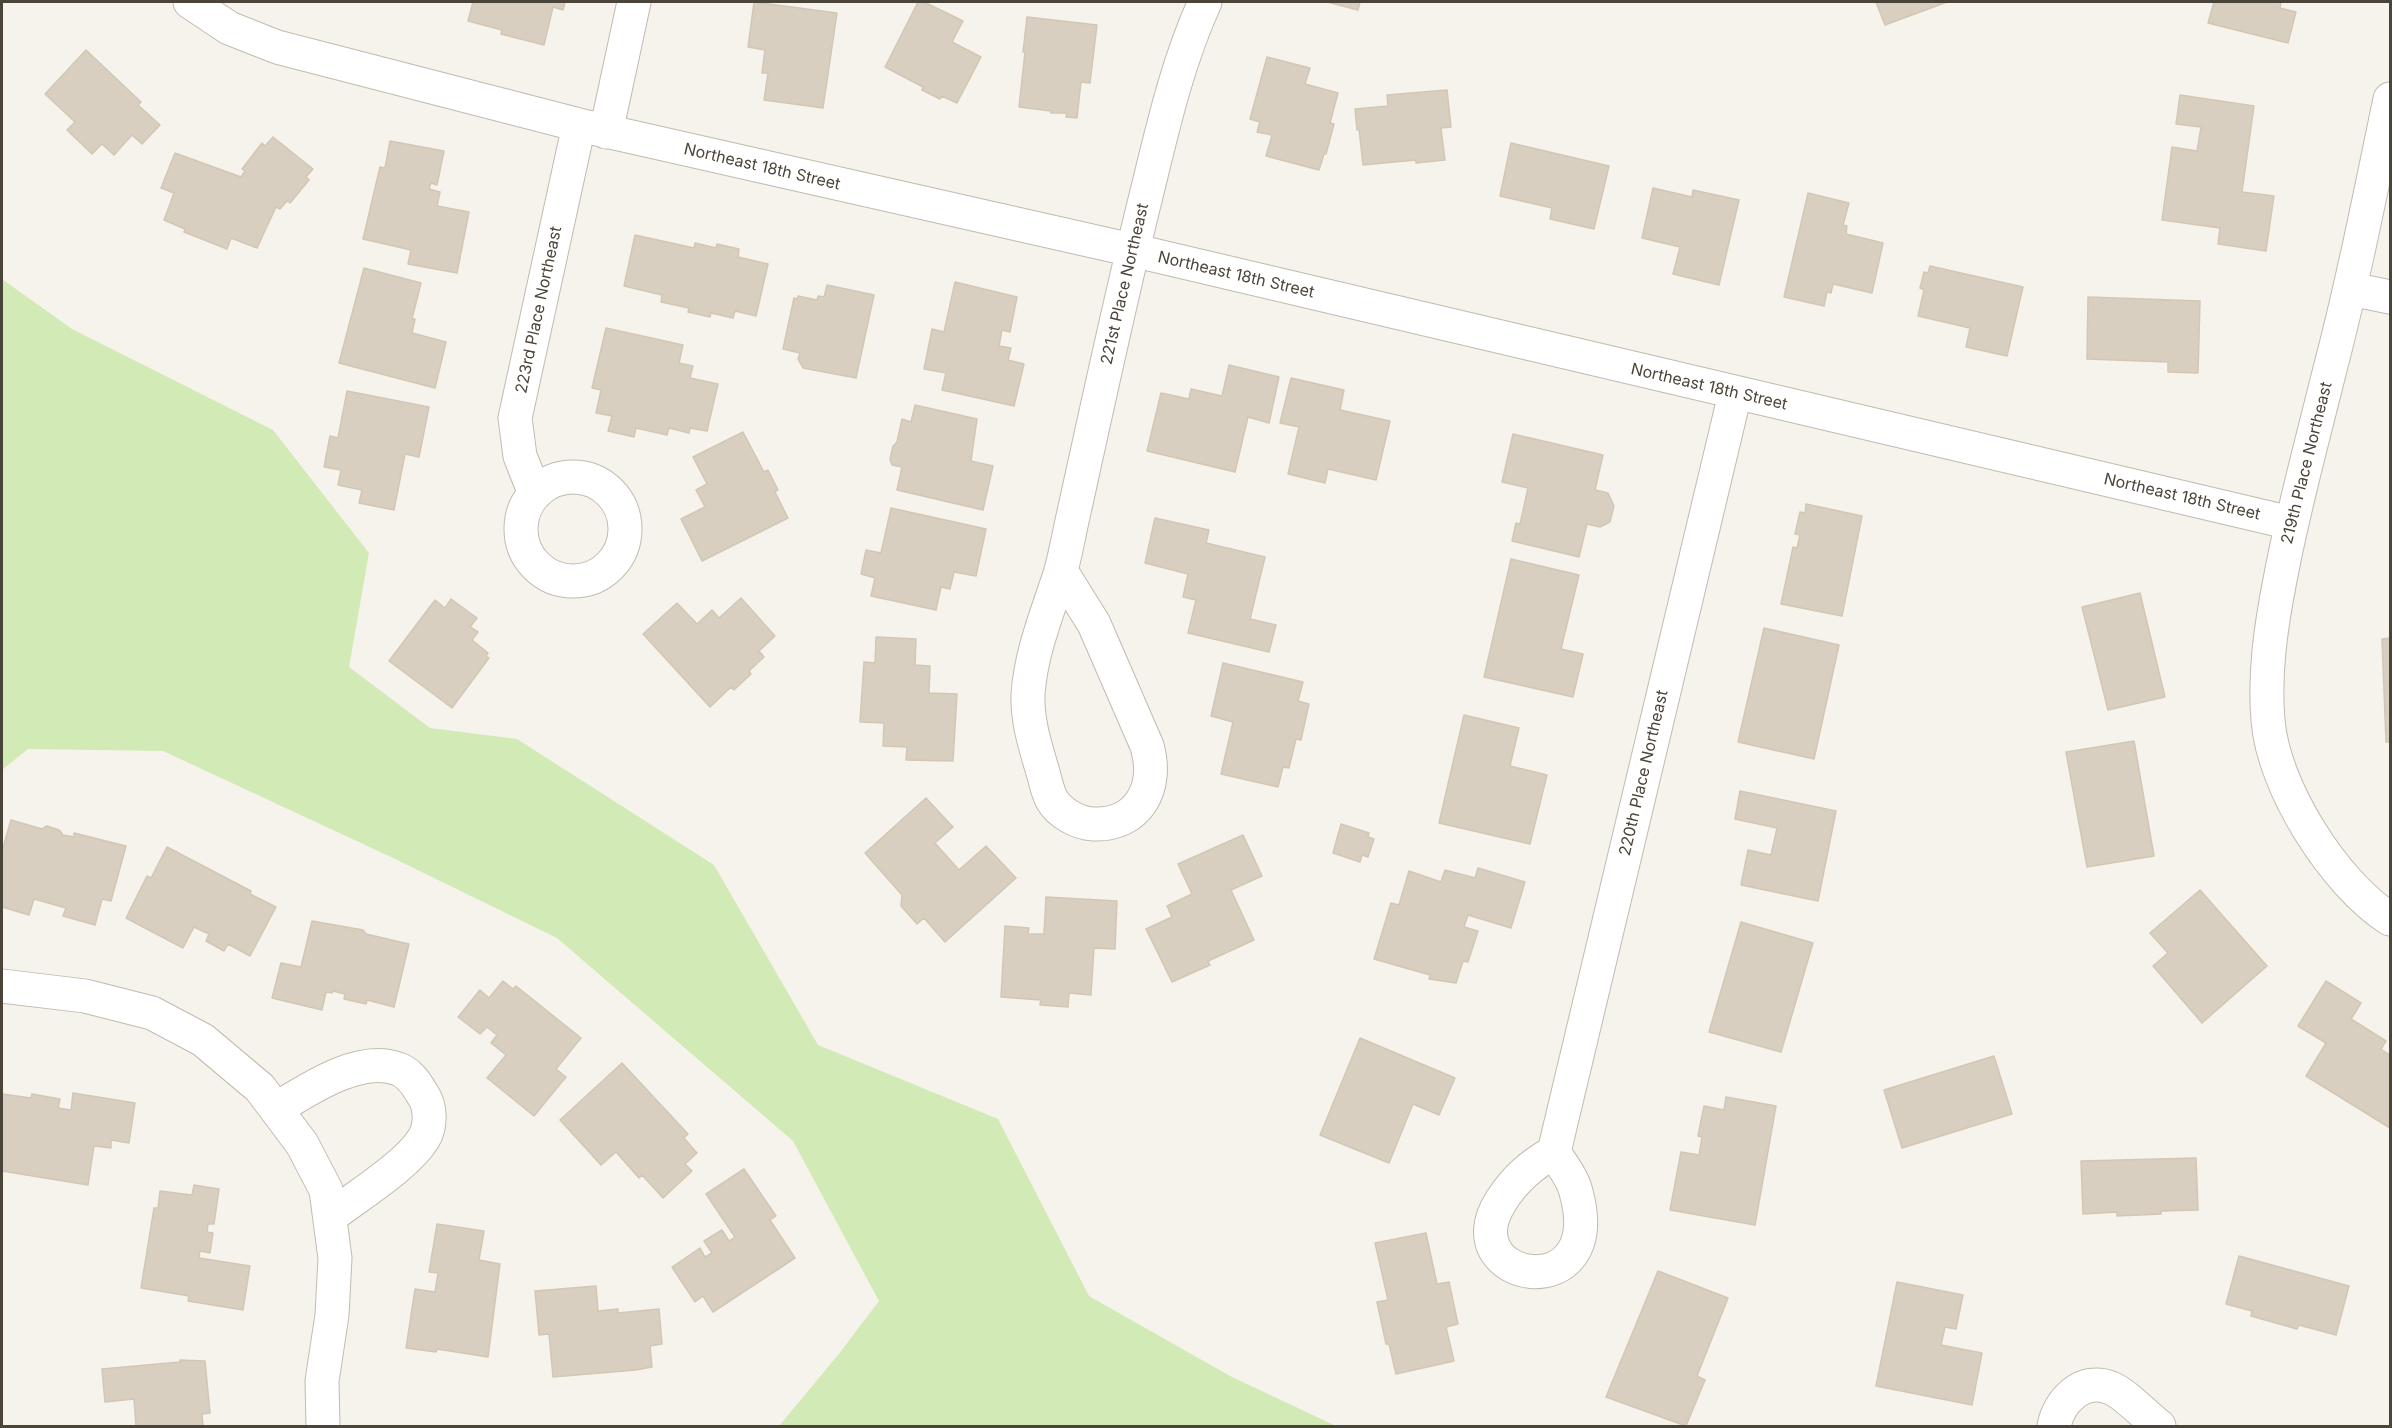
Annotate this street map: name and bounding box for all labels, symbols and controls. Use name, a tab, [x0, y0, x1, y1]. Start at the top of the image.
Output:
street label: Northeast 18th Street	[682, 140, 842, 194]
street label: 221st Place Northeast	[1097, 201, 1153, 367]
street label: 223rd Place Northeast	[512, 225, 566, 395]
street label: Northeast 18th Street	[1156, 248, 1316, 302]
street label: Northeast 18th Street	[1629, 360, 1789, 414]
street label: 219th Place Northeast	[2278, 380, 2336, 546]
street label: Northeast 18th Street	[2102, 470, 2262, 524]
street label: 220th Place Northeast	[1616, 688, 1672, 858]

